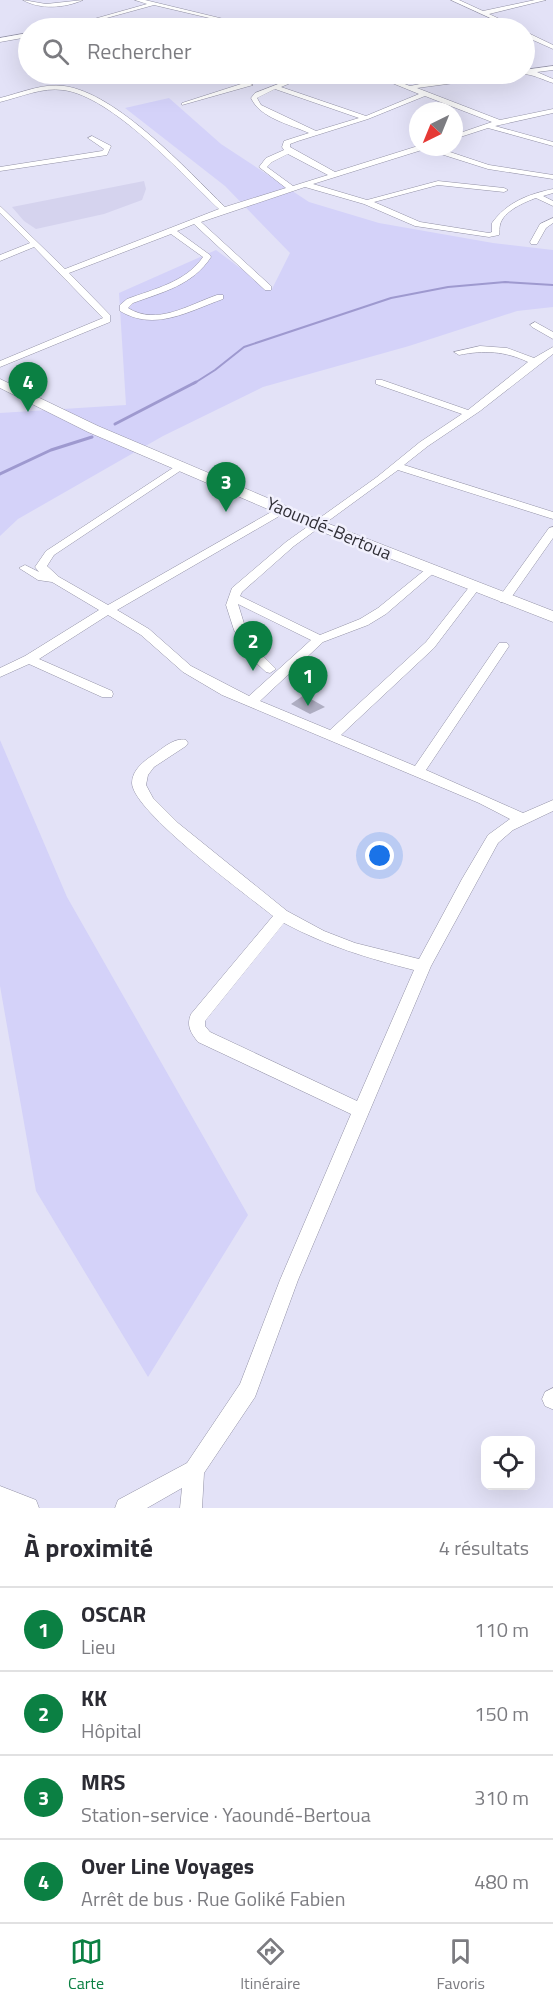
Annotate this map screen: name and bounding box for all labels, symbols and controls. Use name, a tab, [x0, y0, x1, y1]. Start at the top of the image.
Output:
search box	[18, 18, 535, 84]
text: Rechercher	[87, 34, 192, 68]
icon: search	[39, 35, 72, 68]
north arrow	[409, 102, 463, 156]
pin: 4	[9, 362, 48, 412]
pin: 3	[206, 462, 246, 512]
street label: Yaoundé-Bertoua	[262, 489, 396, 567]
pin: 2	[234, 622, 272, 671]
pin: 1	[288, 656, 328, 706]
your location	[365, 841, 394, 870]
map controls	[481, 1436, 535, 1490]
button: locate	[481, 1436, 535, 1490]
text: À proximité	[24, 1528, 153, 1567]
text: 4 résultats	[439, 1532, 529, 1563]
text: OSCAR	[81, 1597, 146, 1631]
text: 1	[38, 1614, 49, 1645]
text: 110 m	[474, 1614, 529, 1645]
text: Lieu	[81, 1631, 116, 1662]
text: KK	[81, 1681, 107, 1715]
text: 2	[38, 1698, 49, 1729]
text: 150 m	[474, 1698, 529, 1729]
text: Hôpital	[81, 1715, 142, 1746]
text: MRS	[81, 1765, 125, 1799]
text: 3	[38, 1782, 49, 1813]
text: 310 m	[474, 1782, 529, 1813]
text: Station-service · Yaoundé-Bertoua	[81, 1799, 371, 1830]
text: Over Line Voyages	[81, 1849, 254, 1883]
text: 4	[38, 1866, 49, 1897]
text: 480 m	[474, 1866, 529, 1897]
text: Arrêt de bus · Rue Goliké Fabien	[81, 1883, 345, 1914]
tab: Carte	[68, 1935, 104, 1995]
tab: Itinéraire	[240, 1935, 300, 1995]
tab: Favoris	[437, 1935, 485, 1995]

